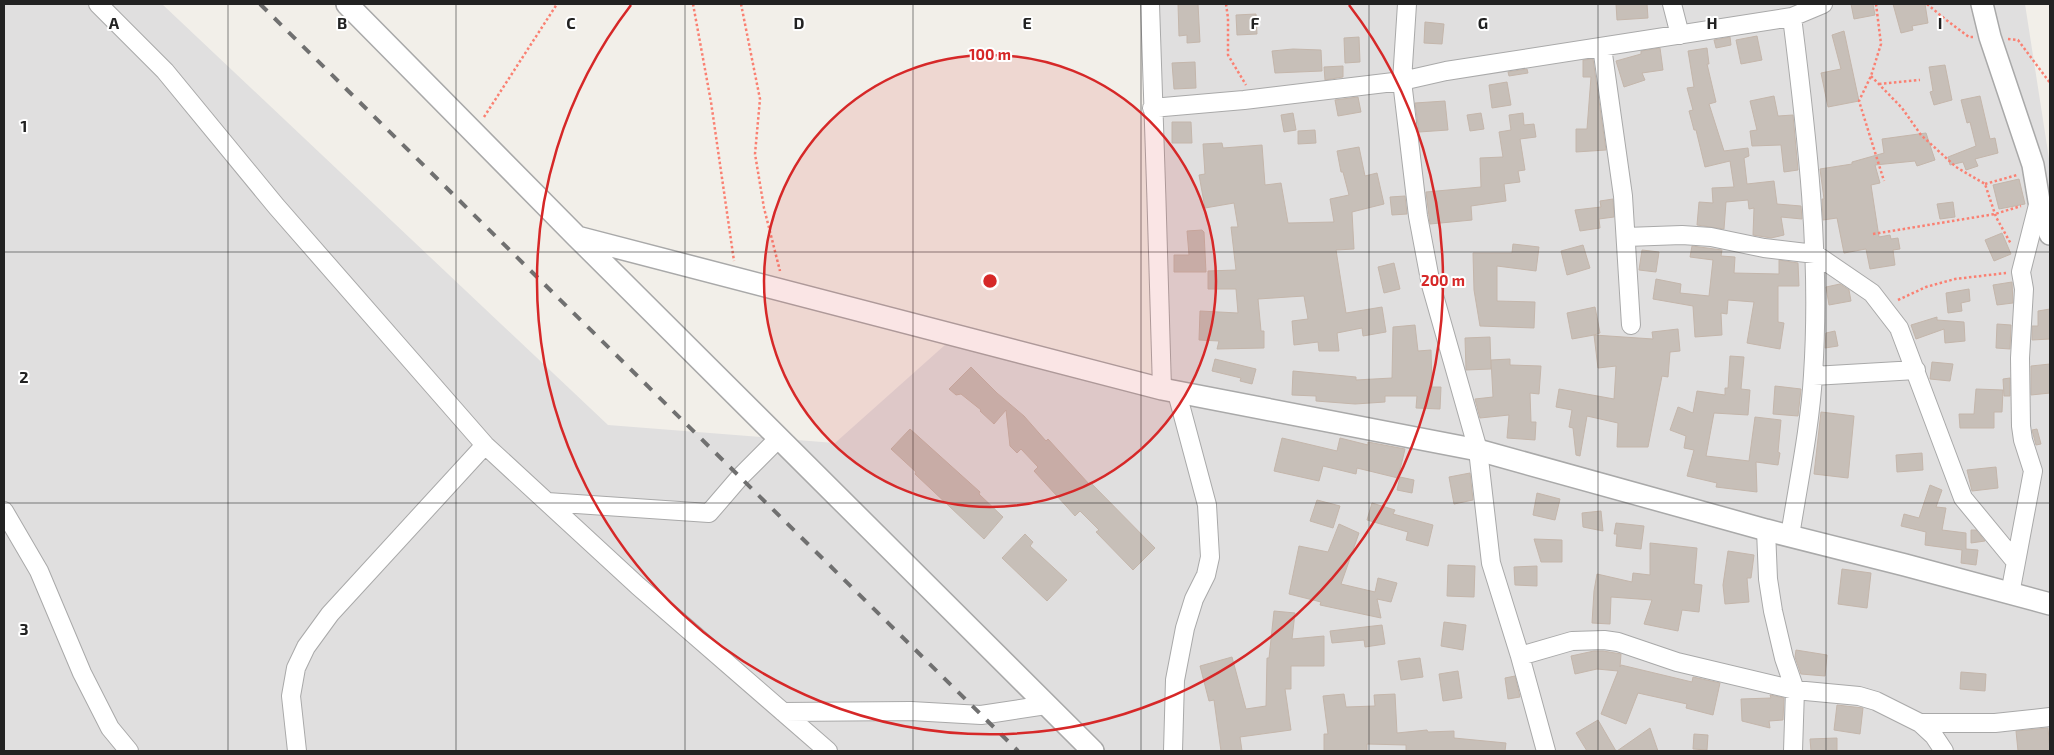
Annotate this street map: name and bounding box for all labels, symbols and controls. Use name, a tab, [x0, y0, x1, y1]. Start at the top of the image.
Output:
text: A	[109, 13, 120, 32]
text: B	[337, 13, 347, 32]
text: C	[566, 13, 576, 32]
text: D	[794, 13, 805, 32]
text: E	[1022, 13, 1032, 32]
text: F	[1251, 13, 1260, 32]
text: G	[1478, 13, 1488, 32]
text: H	[1706, 13, 1718, 32]
text: I	[1938, 13, 1942, 32]
text: 100 m	[969, 45, 1011, 63]
text: 1	[21, 116, 27, 135]
text: 200 m	[1421, 271, 1465, 289]
centre of rings	[981, 272, 999, 290]
text: 2	[19, 367, 29, 386]
text: 3	[19, 619, 29, 638]

